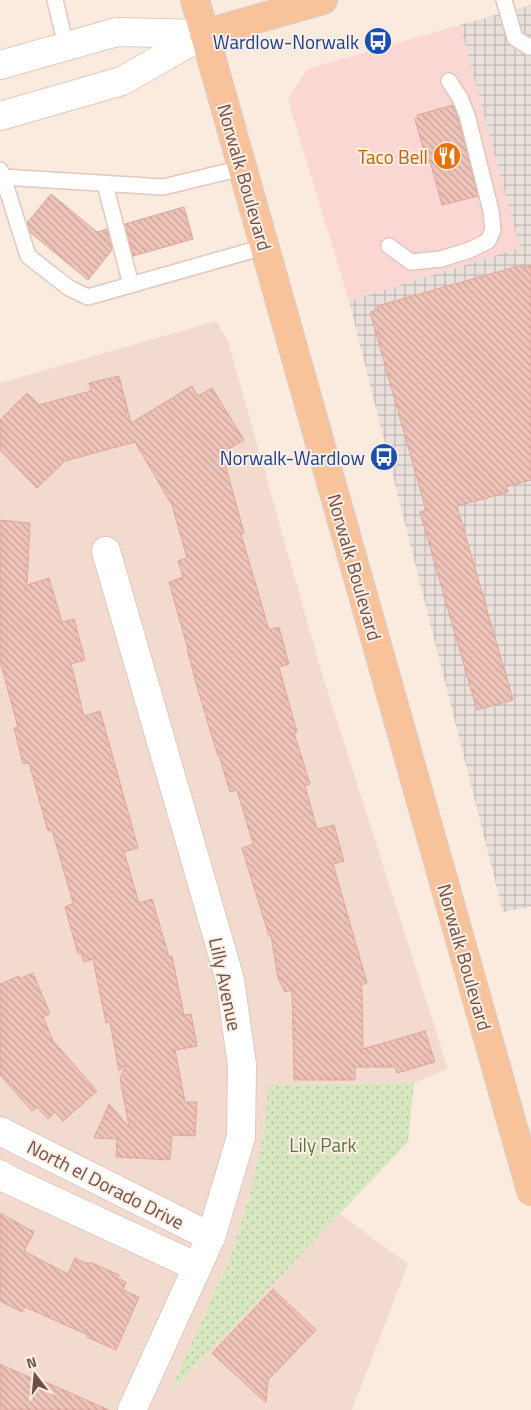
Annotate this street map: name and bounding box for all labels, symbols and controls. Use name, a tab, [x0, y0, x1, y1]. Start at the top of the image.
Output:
bus stop icon: Wardlow-Norwalk	[363, 26, 393, 56]
place label: Wardlow-Norwalk	[213, 27, 359, 56]
street label: Norwalk Boulevard	[210, 100, 280, 254]
restaurant icon: Taco Bell	[432, 141, 462, 171]
place label: Taco Bell	[358, 142, 428, 171]
bus stop icon: Norwalk-Wardlow	[369, 442, 399, 472]
place label: Norwalk-Wardlow	[220, 443, 365, 472]
street label: Norwalk Boulevard	[320, 490, 390, 644]
street label: Norwalk Boulevard	[430, 880, 500, 1034]
street label: Lilly Avenue	[202, 935, 250, 1033]
park label: Lily Park	[289, 1130, 357, 1159]
street label: North el Dorado Drive	[22, 1132, 190, 1236]
north arrow	[10, 1350, 60, 1400]
text: N	[24, 1351, 39, 1373]

